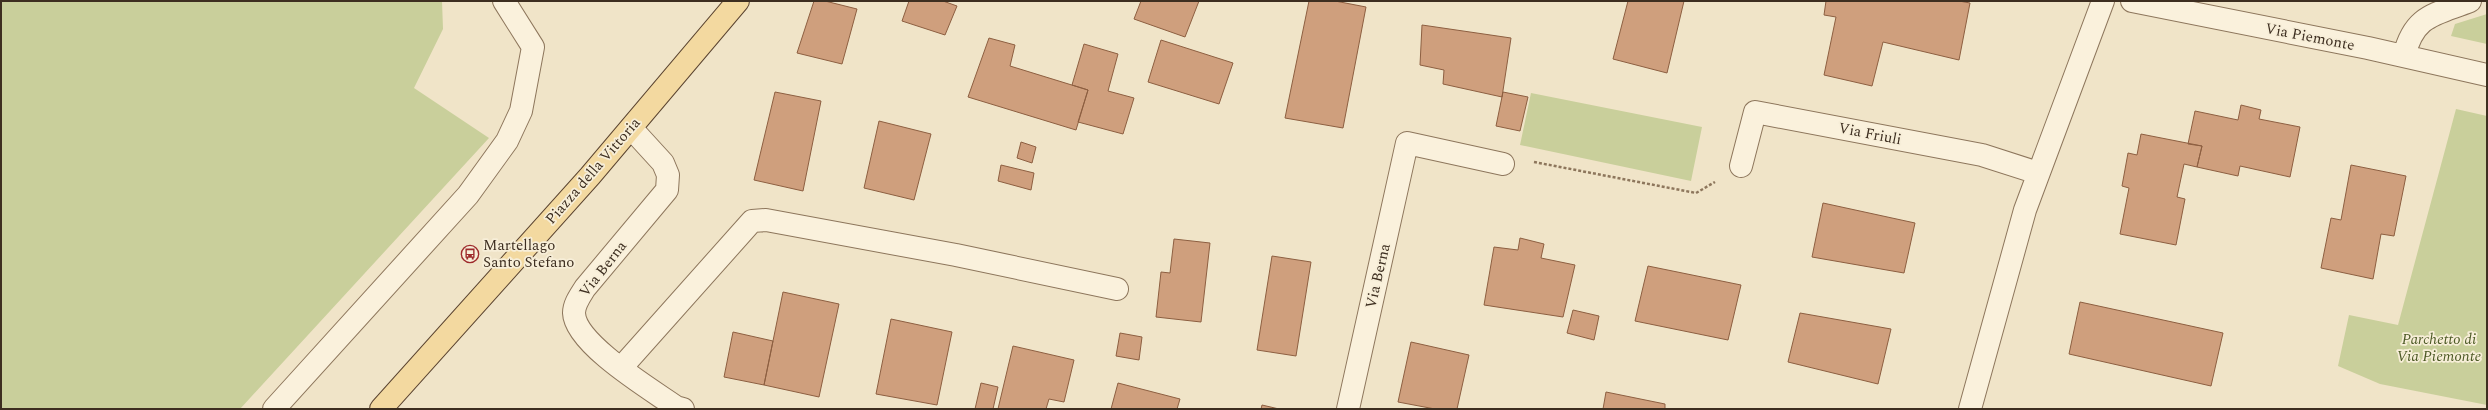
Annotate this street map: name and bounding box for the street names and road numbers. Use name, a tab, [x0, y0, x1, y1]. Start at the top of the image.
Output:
street label: Via Piemonte	[2263, 17, 2357, 57]
street label: Piazza della Vittoria	[540, 112, 646, 230]
street label: Via Friuli	[1836, 117, 1904, 151]
street label: Via Berna	[574, 235, 633, 302]
street label: Via Berna	[1359, 241, 1397, 311]

